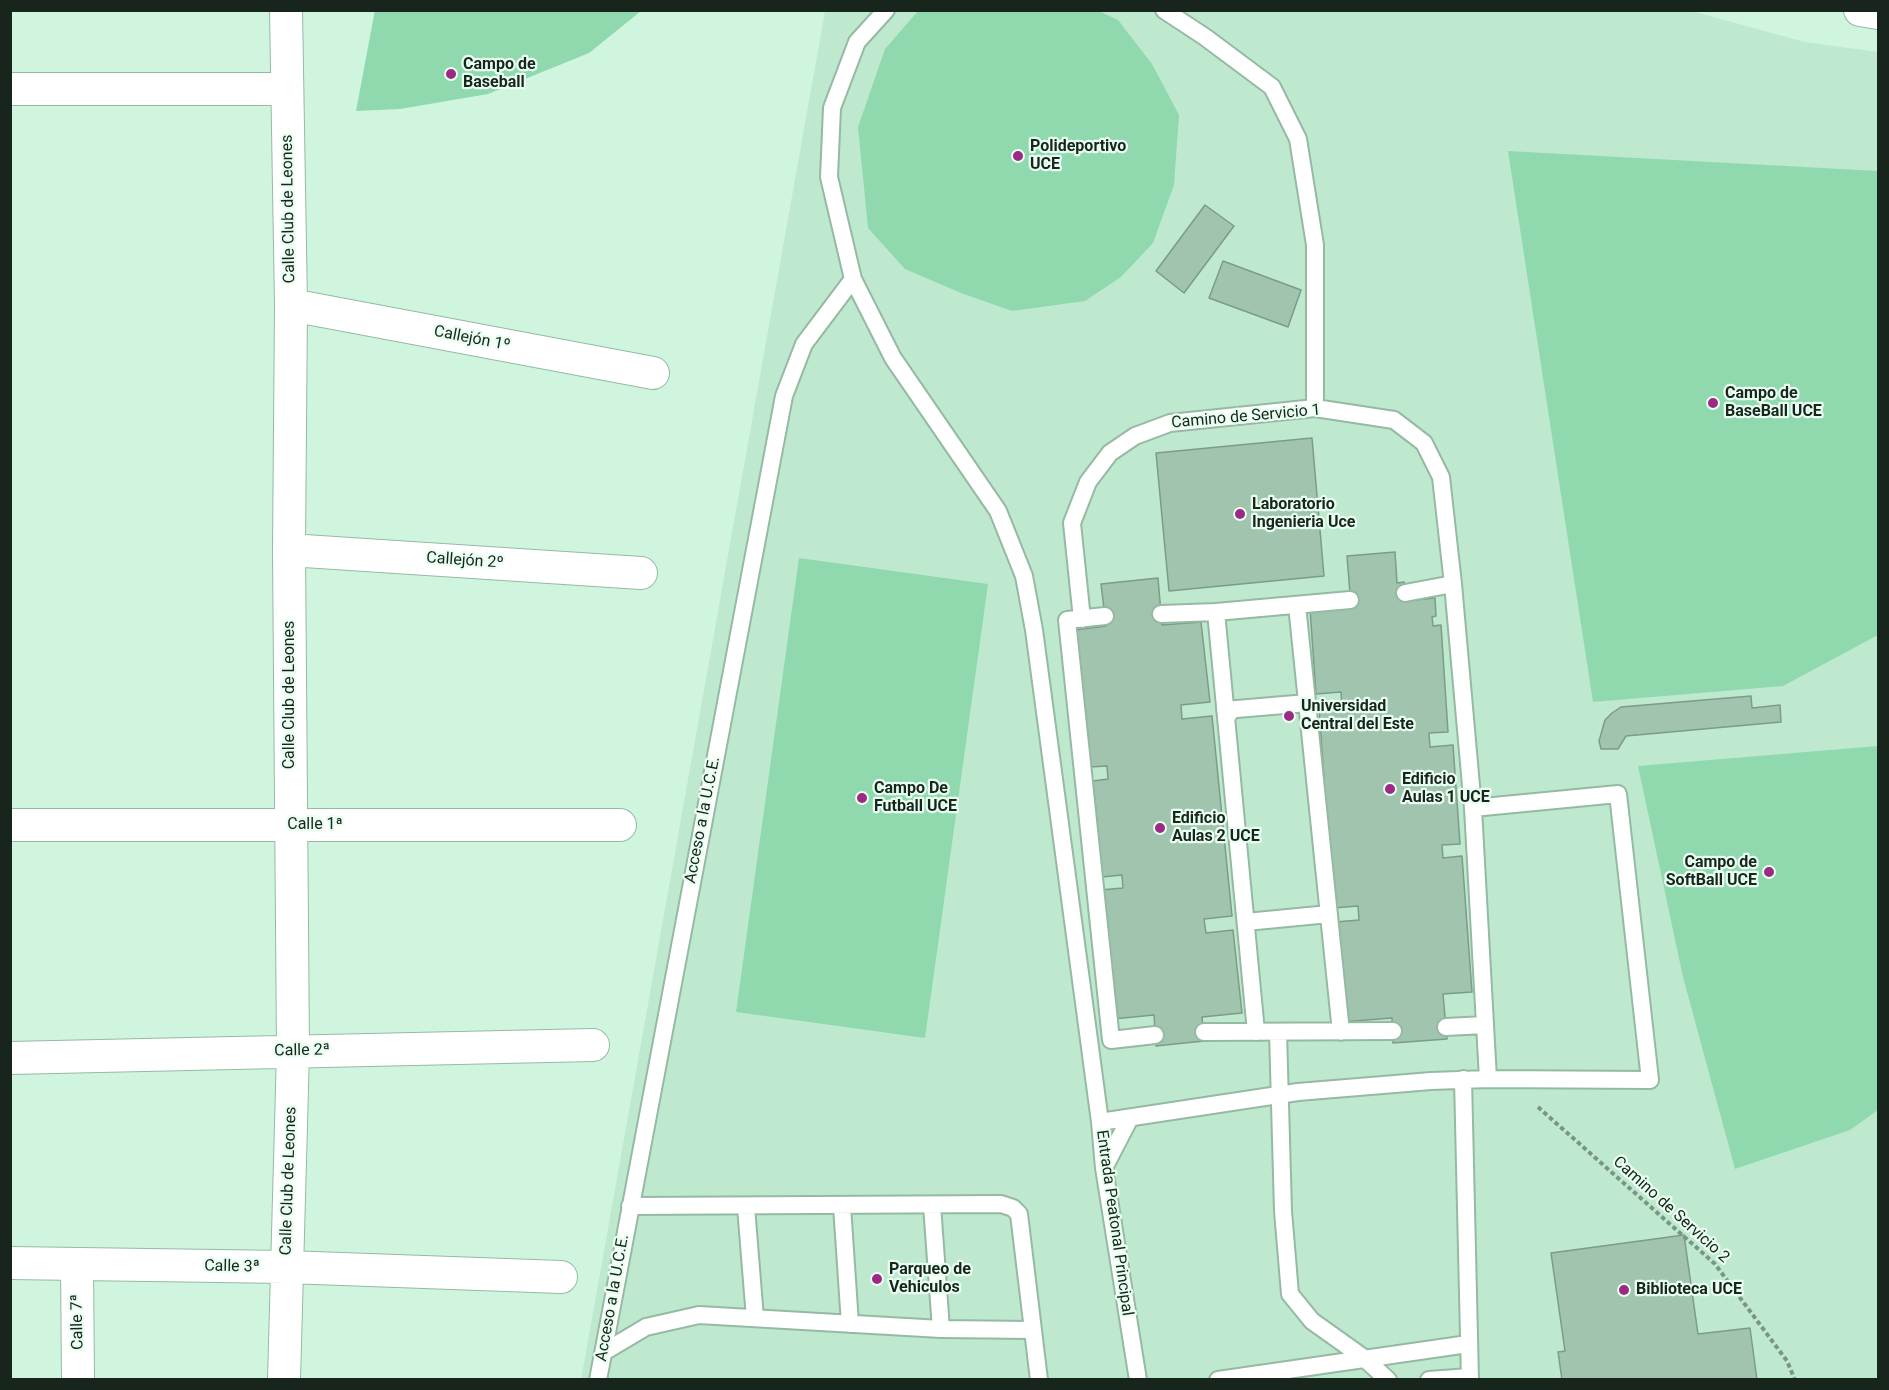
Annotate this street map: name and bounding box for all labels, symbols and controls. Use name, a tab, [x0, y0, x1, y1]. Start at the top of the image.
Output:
place label: Campo de Baseball	[463, 55, 536, 93]
marker: Campo de Baseball	[444, 67, 458, 81]
street label: Calle Club de Leones	[278, 134, 300, 284]
place label: Polideportivo UCE	[1030, 137, 1126, 175]
marker: Polideportivo UCE	[1011, 149, 1025, 163]
street label: Callejón 1º	[432, 322, 512, 356]
place label: Campo de BaseBall UCE	[1725, 384, 1822, 422]
marker: Campo de BaseBall UCE	[1706, 396, 1720, 410]
street label: Camino de Servicio 1	[1170, 401, 1322, 433]
place label: Laboratorio Ingenieria Uce	[1252, 495, 1355, 533]
marker: Laboratorio Ingenieria Uce	[1233, 507, 1247, 521]
street label: Callejón 2º	[426, 549, 504, 573]
street label: Calle Club de Leones	[280, 621, 300, 769]
place label: Universidad Central del Este	[1301, 697, 1414, 735]
marker: Universidad Central del Este	[1282, 709, 1296, 723]
street label: Acceso a la U.C.E.	[681, 755, 725, 885]
place label: Edificio Aulas 1 UCE	[1402, 770, 1490, 808]
place label: Campo De Futball UCE	[874, 779, 957, 817]
marker: Edificio Aulas 1 UCE	[1383, 782, 1397, 796]
marker: Campo De Futball UCE	[855, 791, 869, 805]
place label: Edificio Aulas 2 UCE	[1172, 809, 1260, 847]
street label: Calle 1ª	[287, 815, 343, 835]
marker: Edificio Aulas 2 UCE	[1153, 821, 1167, 835]
place label: Campo de SoftBall UCE	[1666, 853, 1757, 891]
marker: Campo de SoftBall UCE	[1762, 865, 1776, 879]
street label: Calle 2ª	[274, 1041, 330, 1061]
street label: Calle Club de Leones	[277, 1106, 301, 1256]
street label: Entrada Peatonal Principal	[1091, 1129, 1137, 1317]
street label: Camino de Servicio 2	[1609, 1153, 1733, 1267]
street label: Acceso a la U.C.E.	[592, 1233, 634, 1363]
street label: Calle 3ª	[204, 1257, 260, 1277]
place label: Parqueo de Vehiculos	[889, 1260, 971, 1298]
marker: Parqueo de Vehiculos	[870, 1272, 884, 1286]
place label: Biblioteca UCE	[1636, 1280, 1742, 1300]
marker: Biblioteca UCE	[1617, 1283, 1631, 1297]
street label: Calle 7ª	[68, 1294, 88, 1350]

